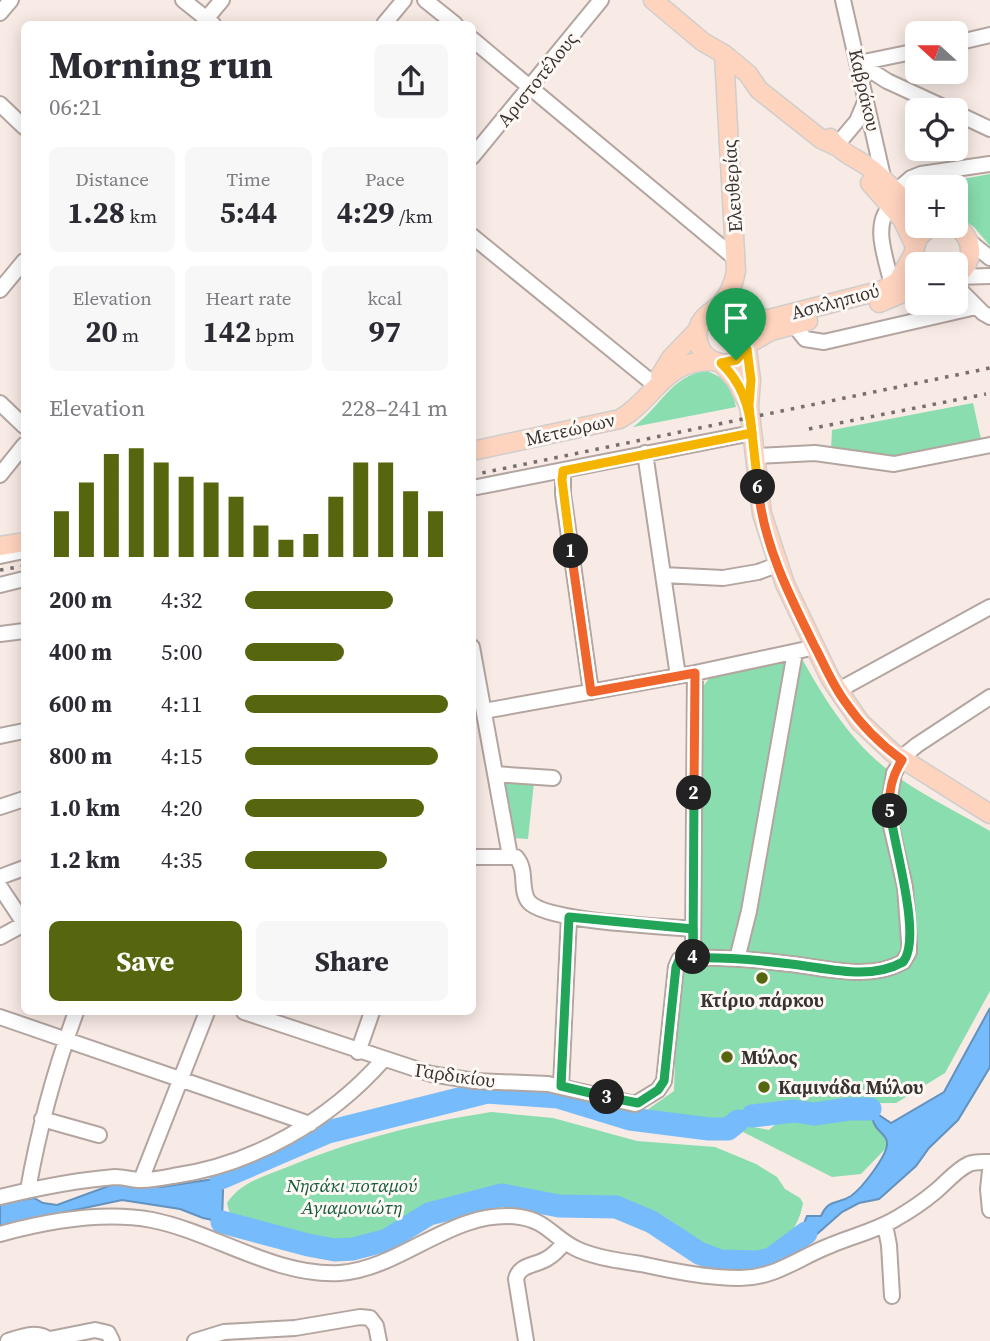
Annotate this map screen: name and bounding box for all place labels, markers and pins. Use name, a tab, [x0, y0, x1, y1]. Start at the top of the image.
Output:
pin	[706, 288, 766, 360]
pin: 6	[740, 470, 776, 504]
pin: 1	[554, 534, 588, 568]
pin: 2	[676, 776, 712, 810]
pin: 5	[872, 794, 908, 828]
pin: 4	[676, 940, 710, 974]
marker: Κτίριο πάρκου	[754, 970, 770, 986]
place label: Κτίριο πάρκου	[700, 987, 824, 1013]
place label: Μύλος	[741, 1044, 798, 1070]
marker: Μύλος	[719, 1049, 735, 1065]
place label: Καμινάδα Μύλου	[778, 1074, 923, 1100]
marker: Καμινάδα Μύλου	[756, 1079, 772, 1095]
pin: 3	[590, 1080, 624, 1114]

